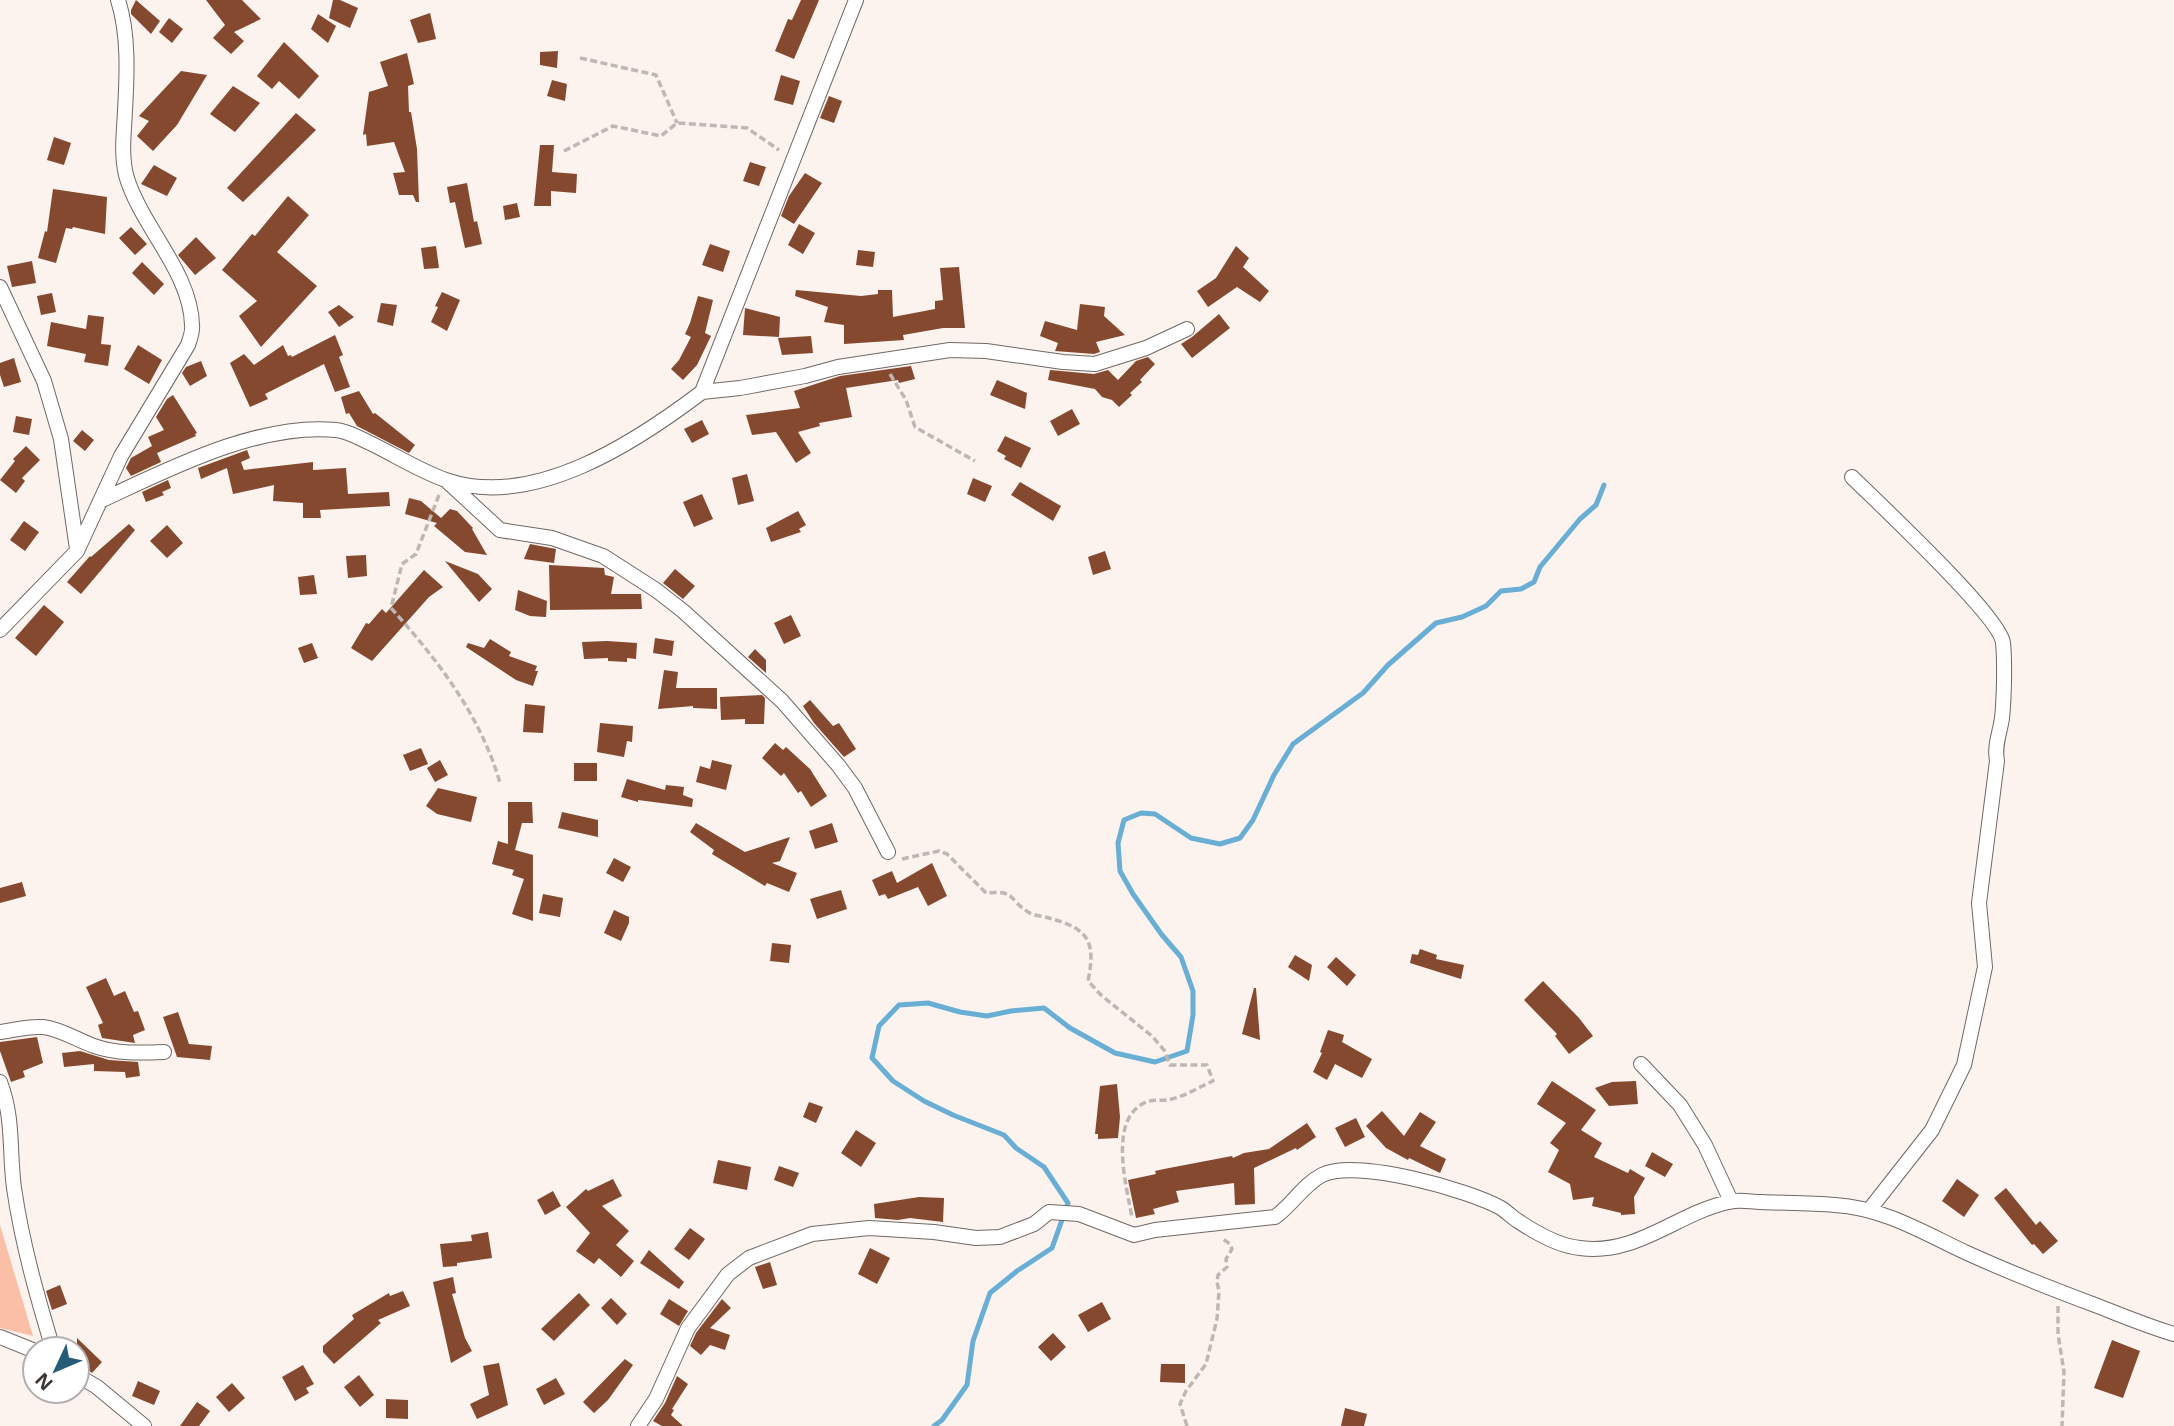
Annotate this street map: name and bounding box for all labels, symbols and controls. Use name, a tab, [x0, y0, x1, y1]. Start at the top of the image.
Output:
north arrow	[21, 1335, 91, 1405]
text: N	[29, 1367, 58, 1396]

